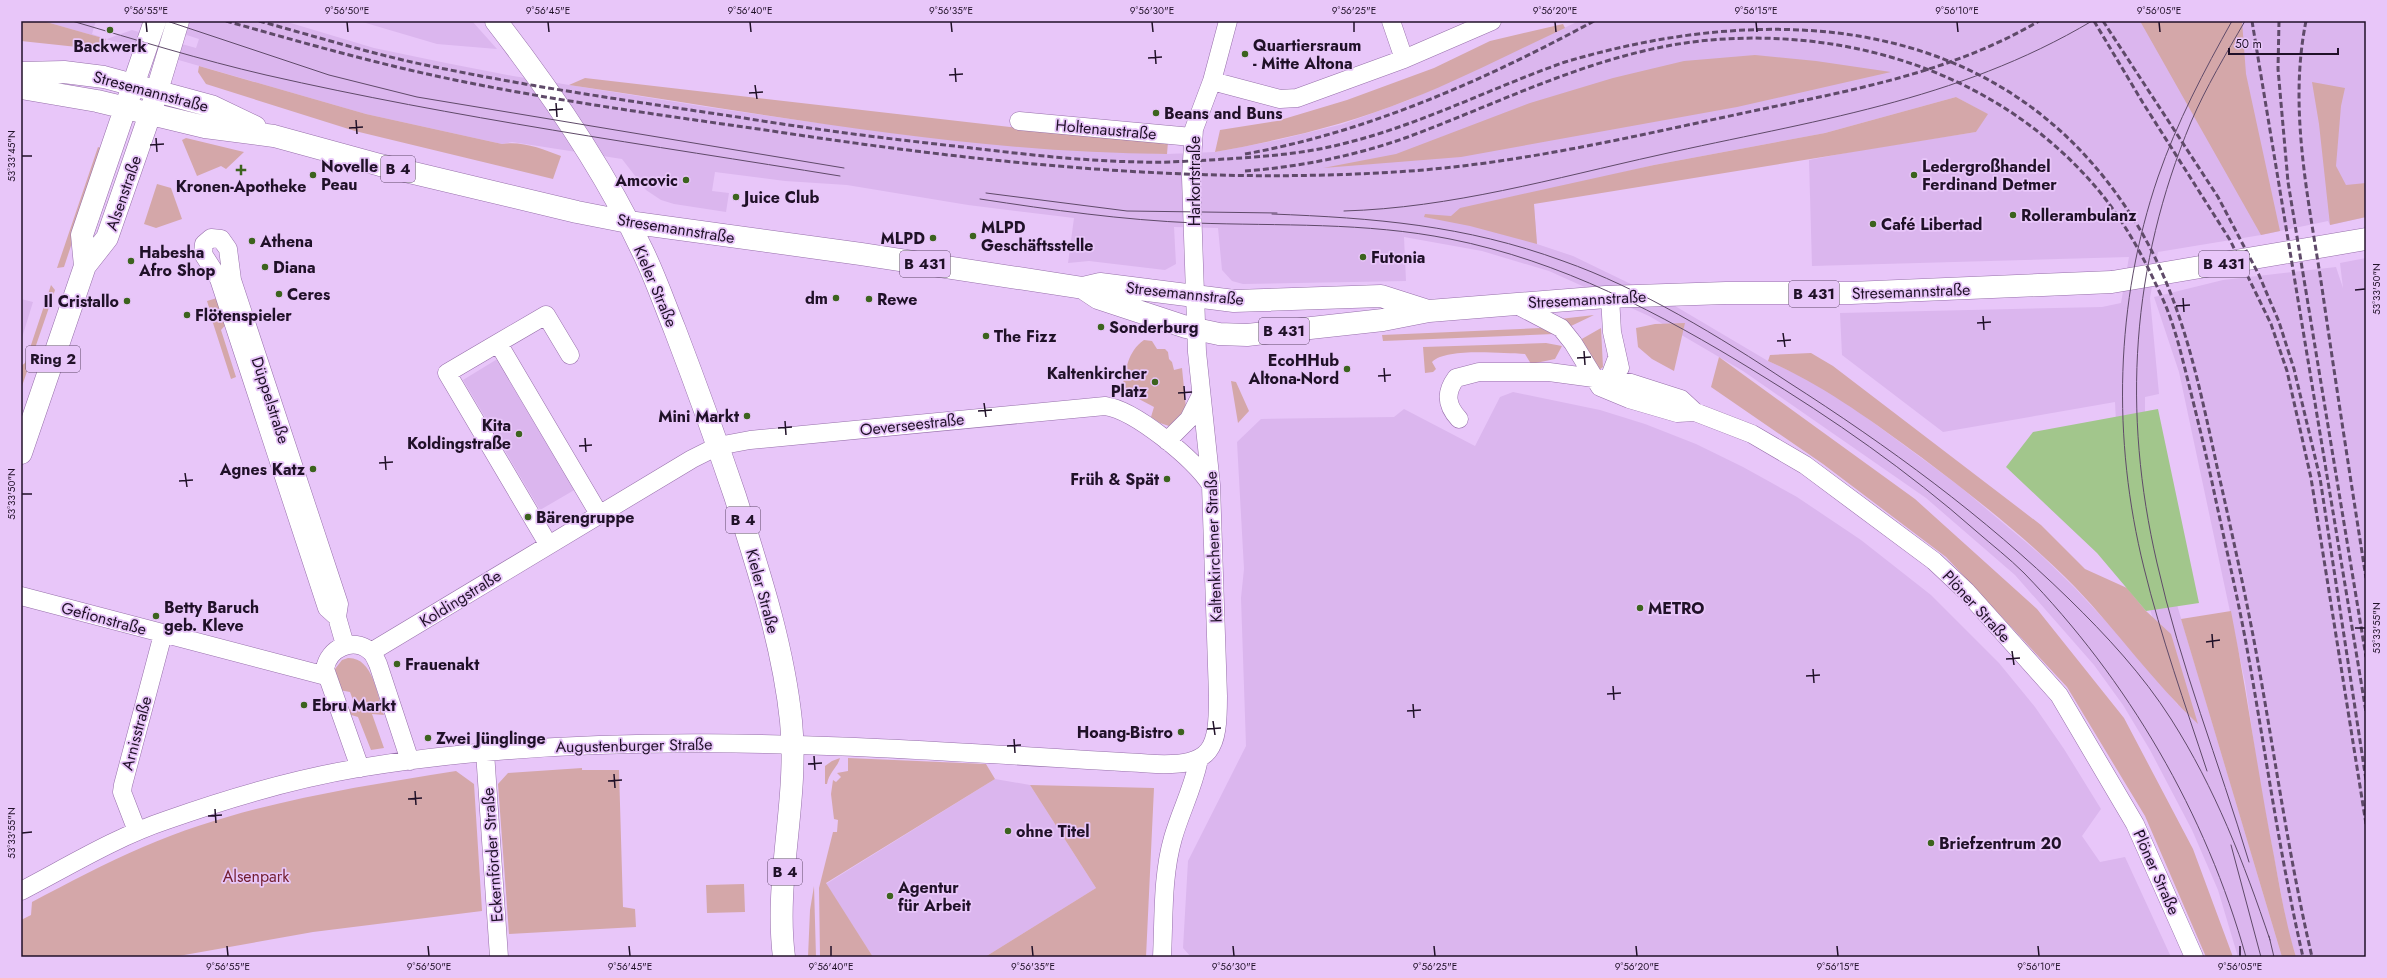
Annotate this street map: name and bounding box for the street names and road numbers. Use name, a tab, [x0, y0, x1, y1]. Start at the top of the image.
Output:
street label: Stresemannstraße	[91, 65, 211, 118]
street label: Holtenaustraße	[1055, 114, 1157, 145]
street label: Harkortstraße	[1183, 136, 1206, 226]
street label: Alsenstraße	[100, 152, 147, 234]
road number: B 4	[381, 156, 415, 182]
street label: Stresemannstraße	[616, 208, 736, 249]
street label: Kieler Straße	[628, 242, 683, 331]
road number: B 431	[900, 251, 950, 277]
road number: B 431	[2199, 251, 2249, 277]
street label: Stresemannstraße	[1125, 276, 1245, 311]
street label: Stresemannstraße	[1851, 278, 1971, 305]
road number: B 431	[1789, 281, 1839, 307]
street label: Stresemannstraße	[1527, 285, 1647, 314]
road number: B 431	[1259, 318, 1309, 344]
road number: Ring 2	[26, 346, 80, 372]
street label: Düppelstraße	[246, 354, 295, 447]
street label: Oeverseestraße	[859, 408, 965, 441]
street label: Kaltenkirchener Straße	[1199, 471, 1228, 623]
road number: B 4	[726, 507, 760, 533]
street label: Kieler Straße	[740, 546, 785, 636]
street label: Koldingstraße	[415, 564, 506, 633]
street label: Plöner Straße	[1937, 565, 2016, 648]
street label: Gefionstraße	[59, 596, 149, 641]
street label: Arnisstraße	[116, 694, 157, 773]
street label: Augustenburger Straße	[556, 733, 712, 758]
street label: Eckernförder Straße	[476, 787, 509, 923]
street label: Plöner Straße	[2127, 826, 2186, 919]
road number: B 4	[768, 859, 802, 885]

